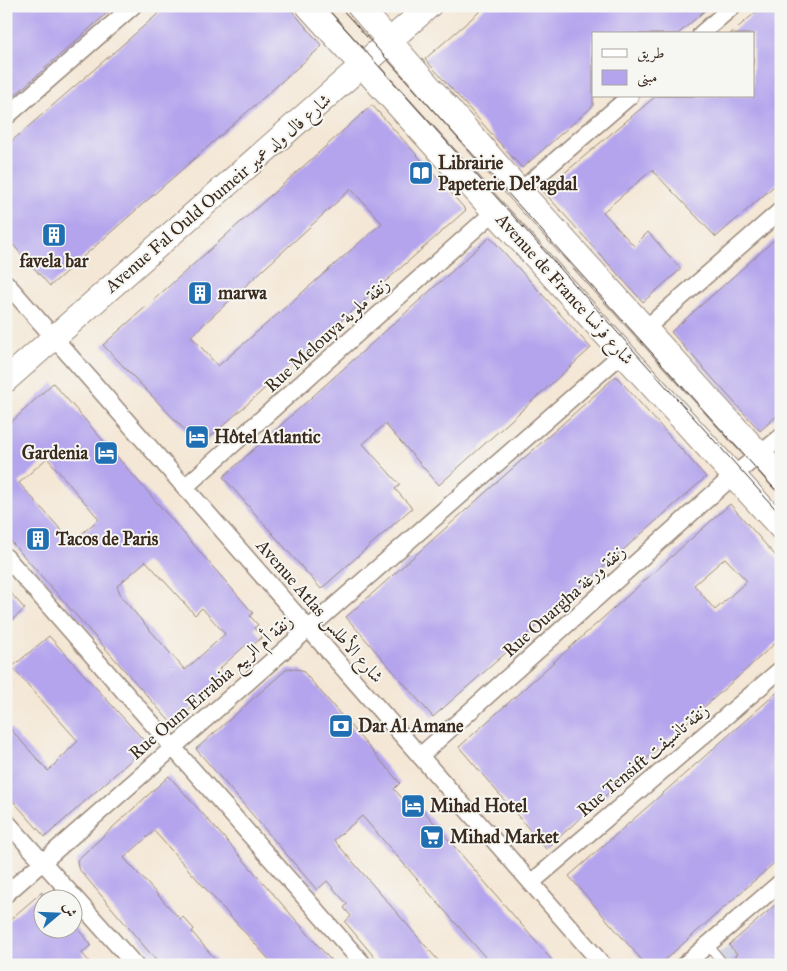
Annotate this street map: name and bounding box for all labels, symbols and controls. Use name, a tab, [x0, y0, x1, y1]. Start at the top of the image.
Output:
legend	[592, 32, 754, 98]
text: طريق	[637, 44, 664, 63]
text: مبنى	[637, 68, 657, 88]
street label: Avenue Fal Ould Oumeir شارع فال ولد عمير	[100, 89, 338, 301]
place label: Librairie Papeterie Del'agdal	[438, 152, 578, 196]
library icon: Librairie Papeterie Del'agdal	[408, 160, 434, 186]
street label: Avenue de France شارع فرنسا	[488, 208, 639, 372]
building icon: favela bar	[41, 222, 67, 248]
place label: favela bar	[19, 250, 90, 272]
street label: Rue Melouya زنقة ملوية	[260, 273, 394, 397]
building icon: marwa	[187, 280, 213, 306]
place label: marwa	[217, 282, 267, 304]
hotel icon: Hôtel Atlantic	[184, 424, 210, 450]
place label: Hôtel Atlantic	[214, 426, 321, 448]
hotel icon: Gardenia	[93, 440, 119, 466]
place label: Gardenia	[22, 442, 88, 464]
building icon: Tacos de Paris	[25, 526, 51, 552]
place label: Tacos de Paris	[55, 528, 159, 550]
street label: Avenue Atlas شارع الأطلس	[248, 533, 390, 690]
street label: Rue Ouargha زنقة ورغة	[498, 540, 630, 663]
street label: Rue Oum Errabia زنقة أم الربيع	[123, 608, 301, 768]
street label: Rue Tensift زنقة تانسيفت	[573, 699, 713, 821]
bank icon: Dar Al Amane	[328, 713, 354, 739]
place label: Dar Al Amane	[358, 715, 464, 737]
hotel icon: Mihad Hotel	[400, 793, 426, 819]
place label: Mihad Hotel	[430, 795, 528, 817]
supermarket icon: Mihad Market	[419, 824, 445, 850]
place label: Mihad Market	[450, 826, 559, 848]
north arrow	[32, 888, 82, 938]
text: ش	[60, 901, 80, 919]

